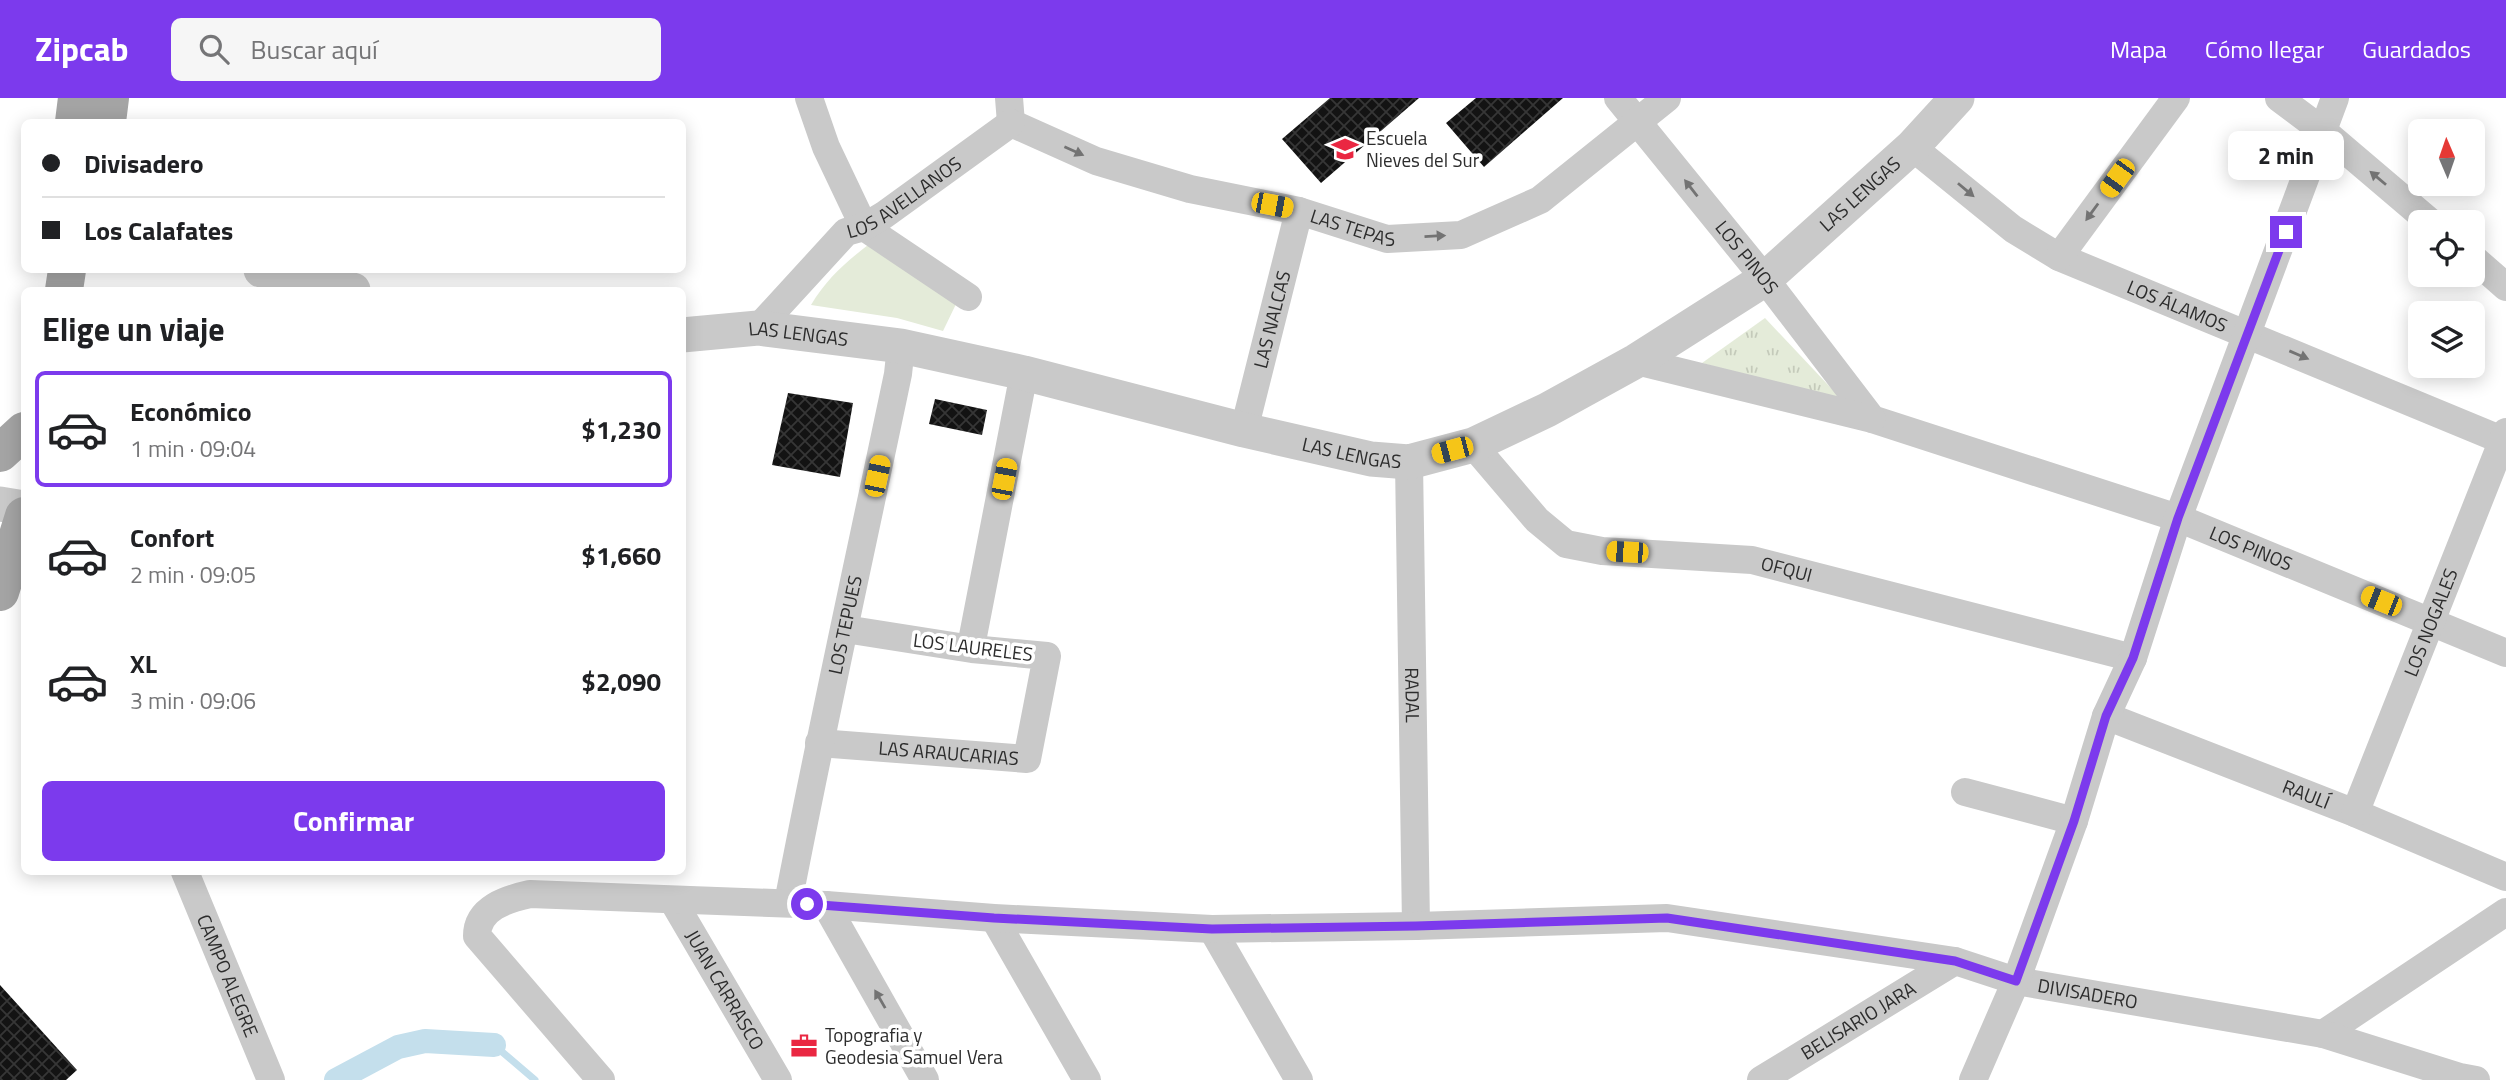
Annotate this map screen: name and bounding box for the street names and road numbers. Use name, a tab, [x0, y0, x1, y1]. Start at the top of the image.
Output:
street label: LOS AVELLANOS	[843, 149, 967, 245]
street label: LAS LENGAS	[1812, 149, 1907, 238]
street label: LAS TEPAS	[1307, 201, 1396, 253]
street label: LOS PINOS	[1709, 214, 1786, 300]
street label: LAS NALCAS	[1245, 267, 1297, 371]
street label: LOS ÁLAMOS	[2123, 272, 2232, 339]
street label: LAS LENGAS	[747, 313, 850, 353]
street label: LAS LENGAS	[1299, 429, 1402, 475]
street label: LOS PINOS	[2205, 518, 2297, 578]
street label: OFQUI	[1758, 548, 1816, 589]
street label: LOS NOGALES	[2396, 564, 2465, 681]
street label: LOS TEPUES	[820, 573, 869, 677]
street label: LOS LAURELES	[912, 625, 1035, 668]
street label: RADAL	[1398, 667, 1428, 723]
street label: LAS ARAUCARIAS	[877, 733, 1020, 772]
street label: RAULÍ	[2279, 771, 2335, 816]
street label: CAMPO ALEGRE	[190, 910, 267, 1041]
street label: JUAN CARRASCO	[679, 924, 772, 1055]
street label: DIVISADERO	[2036, 970, 2140, 1016]
street label: BELISARIO JARA	[1795, 974, 1921, 1066]

